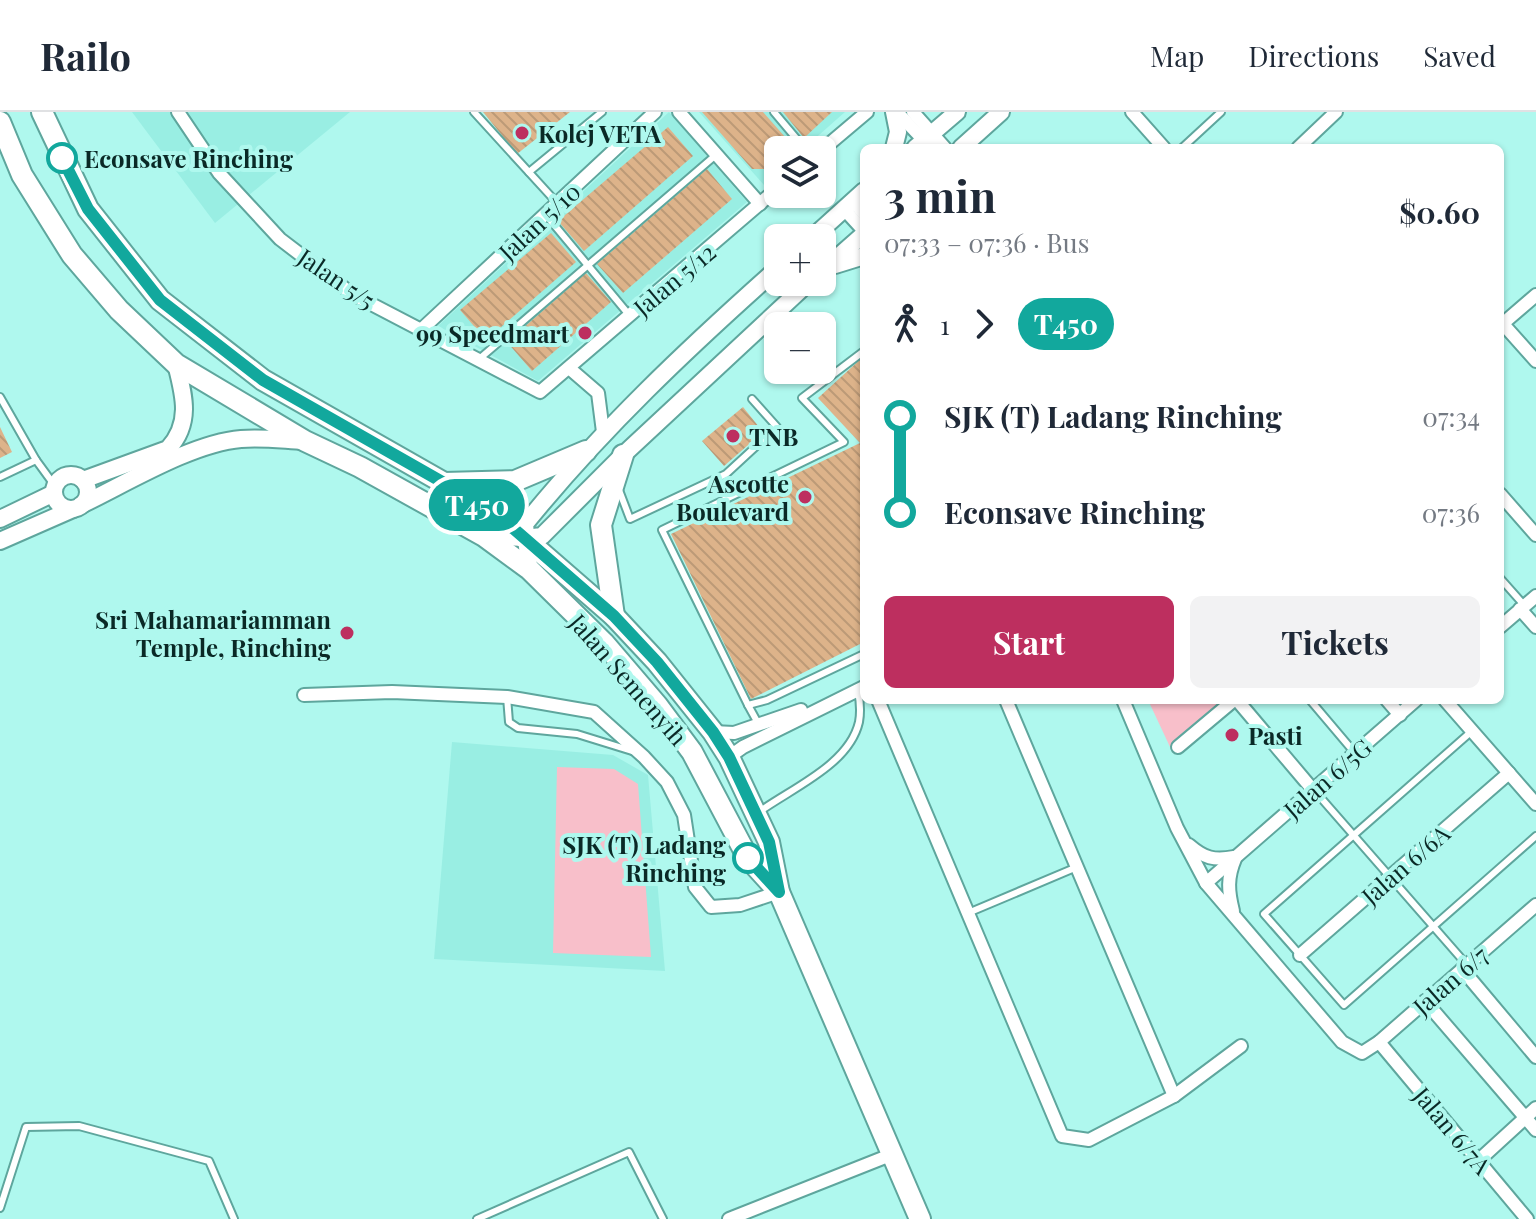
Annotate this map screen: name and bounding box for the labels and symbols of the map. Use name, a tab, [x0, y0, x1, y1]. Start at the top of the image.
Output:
place label: Kolej VETA	[538, 117, 662, 149]
marker: Kolej VETA	[513, 124, 531, 142]
place label: Econsave Rinching	[84, 142, 294, 174]
marker: Econsave Rinching	[47, 143, 77, 173]
street label: Jalan 5/10	[491, 175, 587, 268]
street label: Jalan 5/12	[626, 235, 722, 323]
street label: Jalan 5/5	[291, 240, 382, 316]
place label: 99 Speedmart	[416, 317, 570, 349]
marker: 99 Speedmart	[576, 324, 594, 342]
place label: TNB	[749, 420, 799, 452]
marker: TNB	[724, 427, 742, 445]
place label: Ascotte Boulevard	[676, 467, 789, 527]
line badge: T450	[421, 479, 533, 531]
marker: Ascotte Boulevard	[796, 488, 814, 506]
place label: Sri Mahamariamman Temple, Rinching	[95, 603, 332, 663]
street label: Jalan Semenyih	[562, 606, 695, 751]
marker: Sri Mahamariamman Temple, Rinching	[338, 624, 356, 642]
place label: Pasti	[1248, 719, 1303, 751]
marker: Pasti	[1223, 726, 1241, 744]
street label: Jalan 6/5G	[1276, 731, 1378, 826]
street label: Jalan 6/6A	[1353, 816, 1456, 912]
place label: SJK (T) Ladang Rinching	[562, 828, 727, 888]
marker: SJK (T) Ladang Rinching	[733, 843, 763, 873]
street label: Jalan 6/7	[1405, 938, 1494, 1022]
street label: Jalan 6/7A	[1406, 1079, 1499, 1181]

